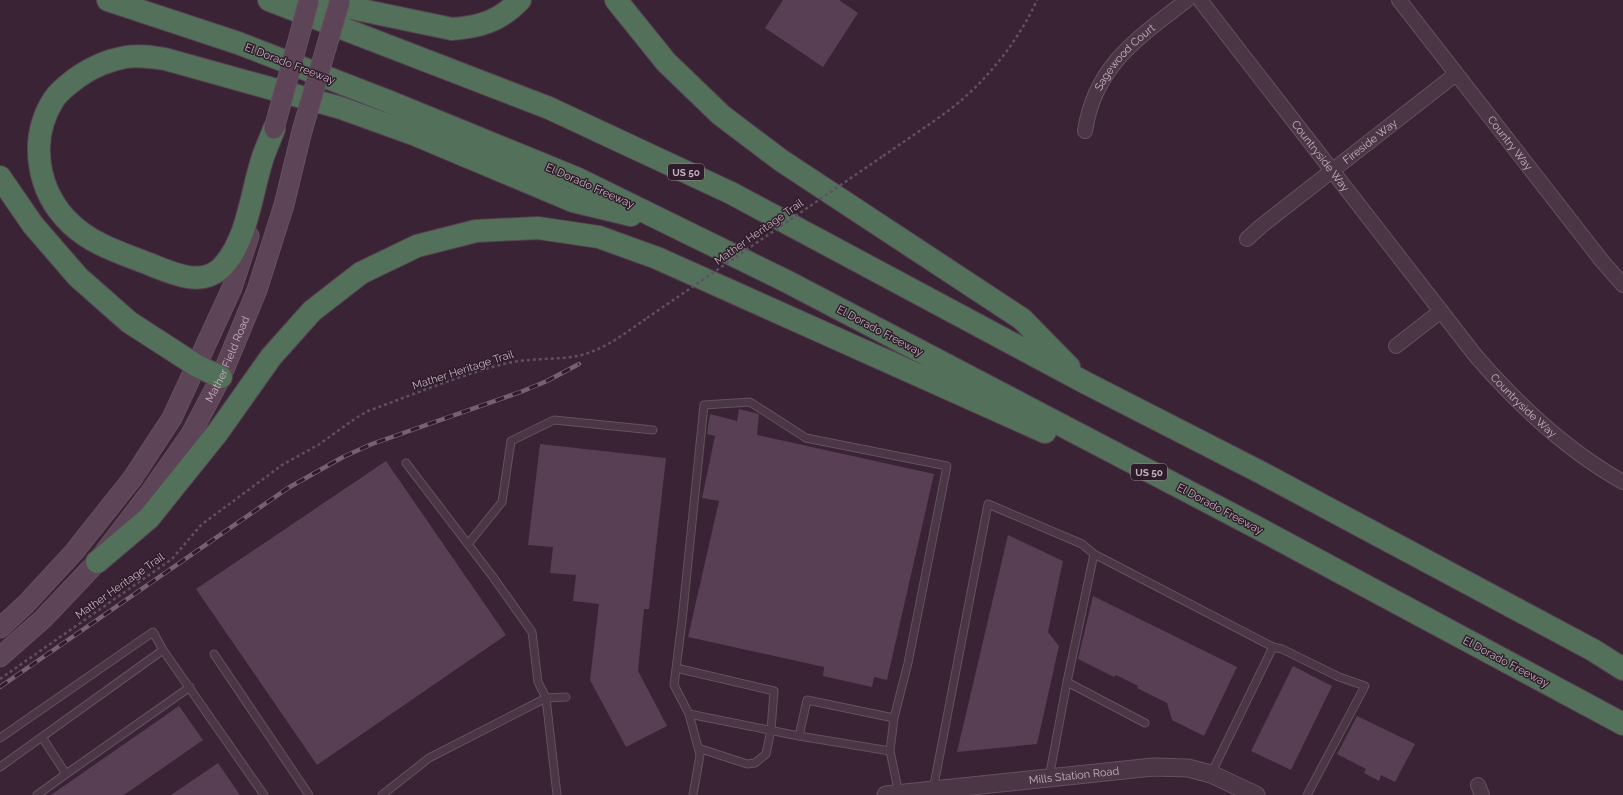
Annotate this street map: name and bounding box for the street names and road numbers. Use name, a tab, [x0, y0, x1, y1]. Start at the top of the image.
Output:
street label: Sagewood Court	[1092, 21, 1158, 93]
street label: El Dorado Freeway	[243, 41, 337, 87]
street label: Country Way	[1485, 113, 1535, 173]
street label: Fireside Way	[1340, 116, 1400, 166]
street label: Countryside Way	[1289, 118, 1352, 194]
street label: El Dorado Freeway	[544, 161, 636, 211]
road number: US 50	[668, 164, 704, 180]
street label: Mather Heritage Trail	[712, 196, 806, 268]
street label: El Dorado Freeway	[835, 303, 925, 359]
street label: Mather Field Road	[202, 314, 252, 404]
street label: Mather Heritage Trail	[411, 347, 515, 393]
street label: Countryside Way	[1488, 371, 1559, 440]
road number: US 50	[1131, 464, 1167, 480]
street label: El Dorado Freeway	[1175, 481, 1265, 537]
street label: Mather Heritage Trail	[73, 550, 167, 622]
street label: El Dorado Freeway	[1461, 634, 1551, 690]
street label: Mills Station Road	[1028, 764, 1120, 786]

